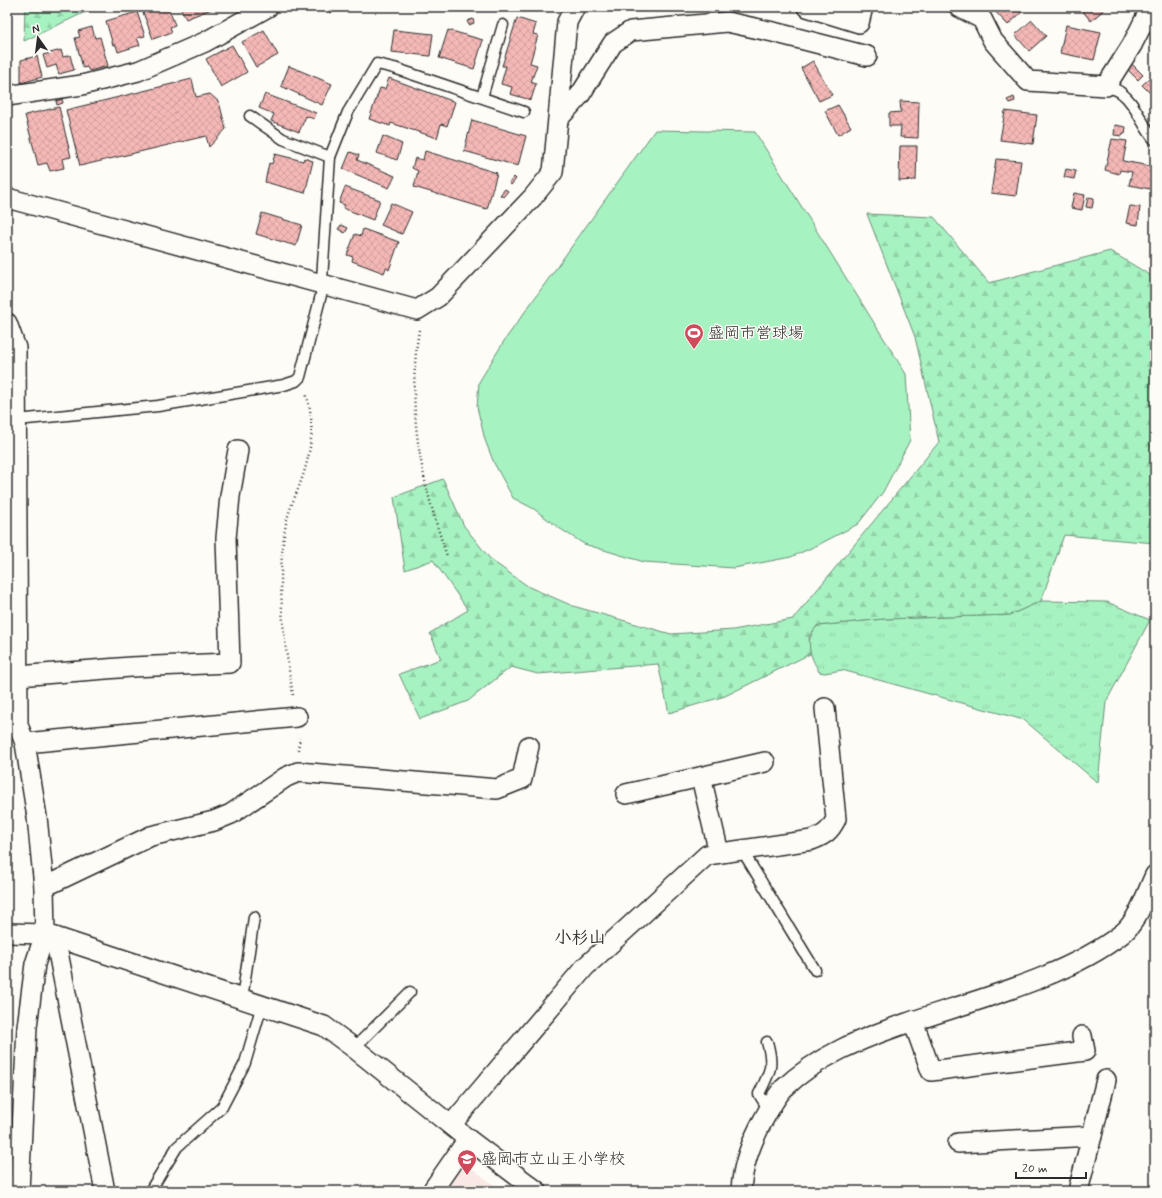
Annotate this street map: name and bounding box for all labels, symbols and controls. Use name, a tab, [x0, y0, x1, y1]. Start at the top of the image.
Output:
north arrow	[18, 18, 58, 58]
text: N	[31, 22, 41, 37]
sports icon: 盛岡市営球場	[683, 322, 705, 350]
place label: 盛岡市営球場	[708, 323, 804, 344]
district label: 小杉山	[555, 927, 606, 949]
school or university icon: 盛岡市立山王小学校	[456, 1148, 478, 1176]
place label: 盛岡市立山王小学校	[481, 1149, 625, 1170]
scale bar	[1016, 1154, 1086, 1180]
text: 20 m	[1022, 1161, 1048, 1177]

